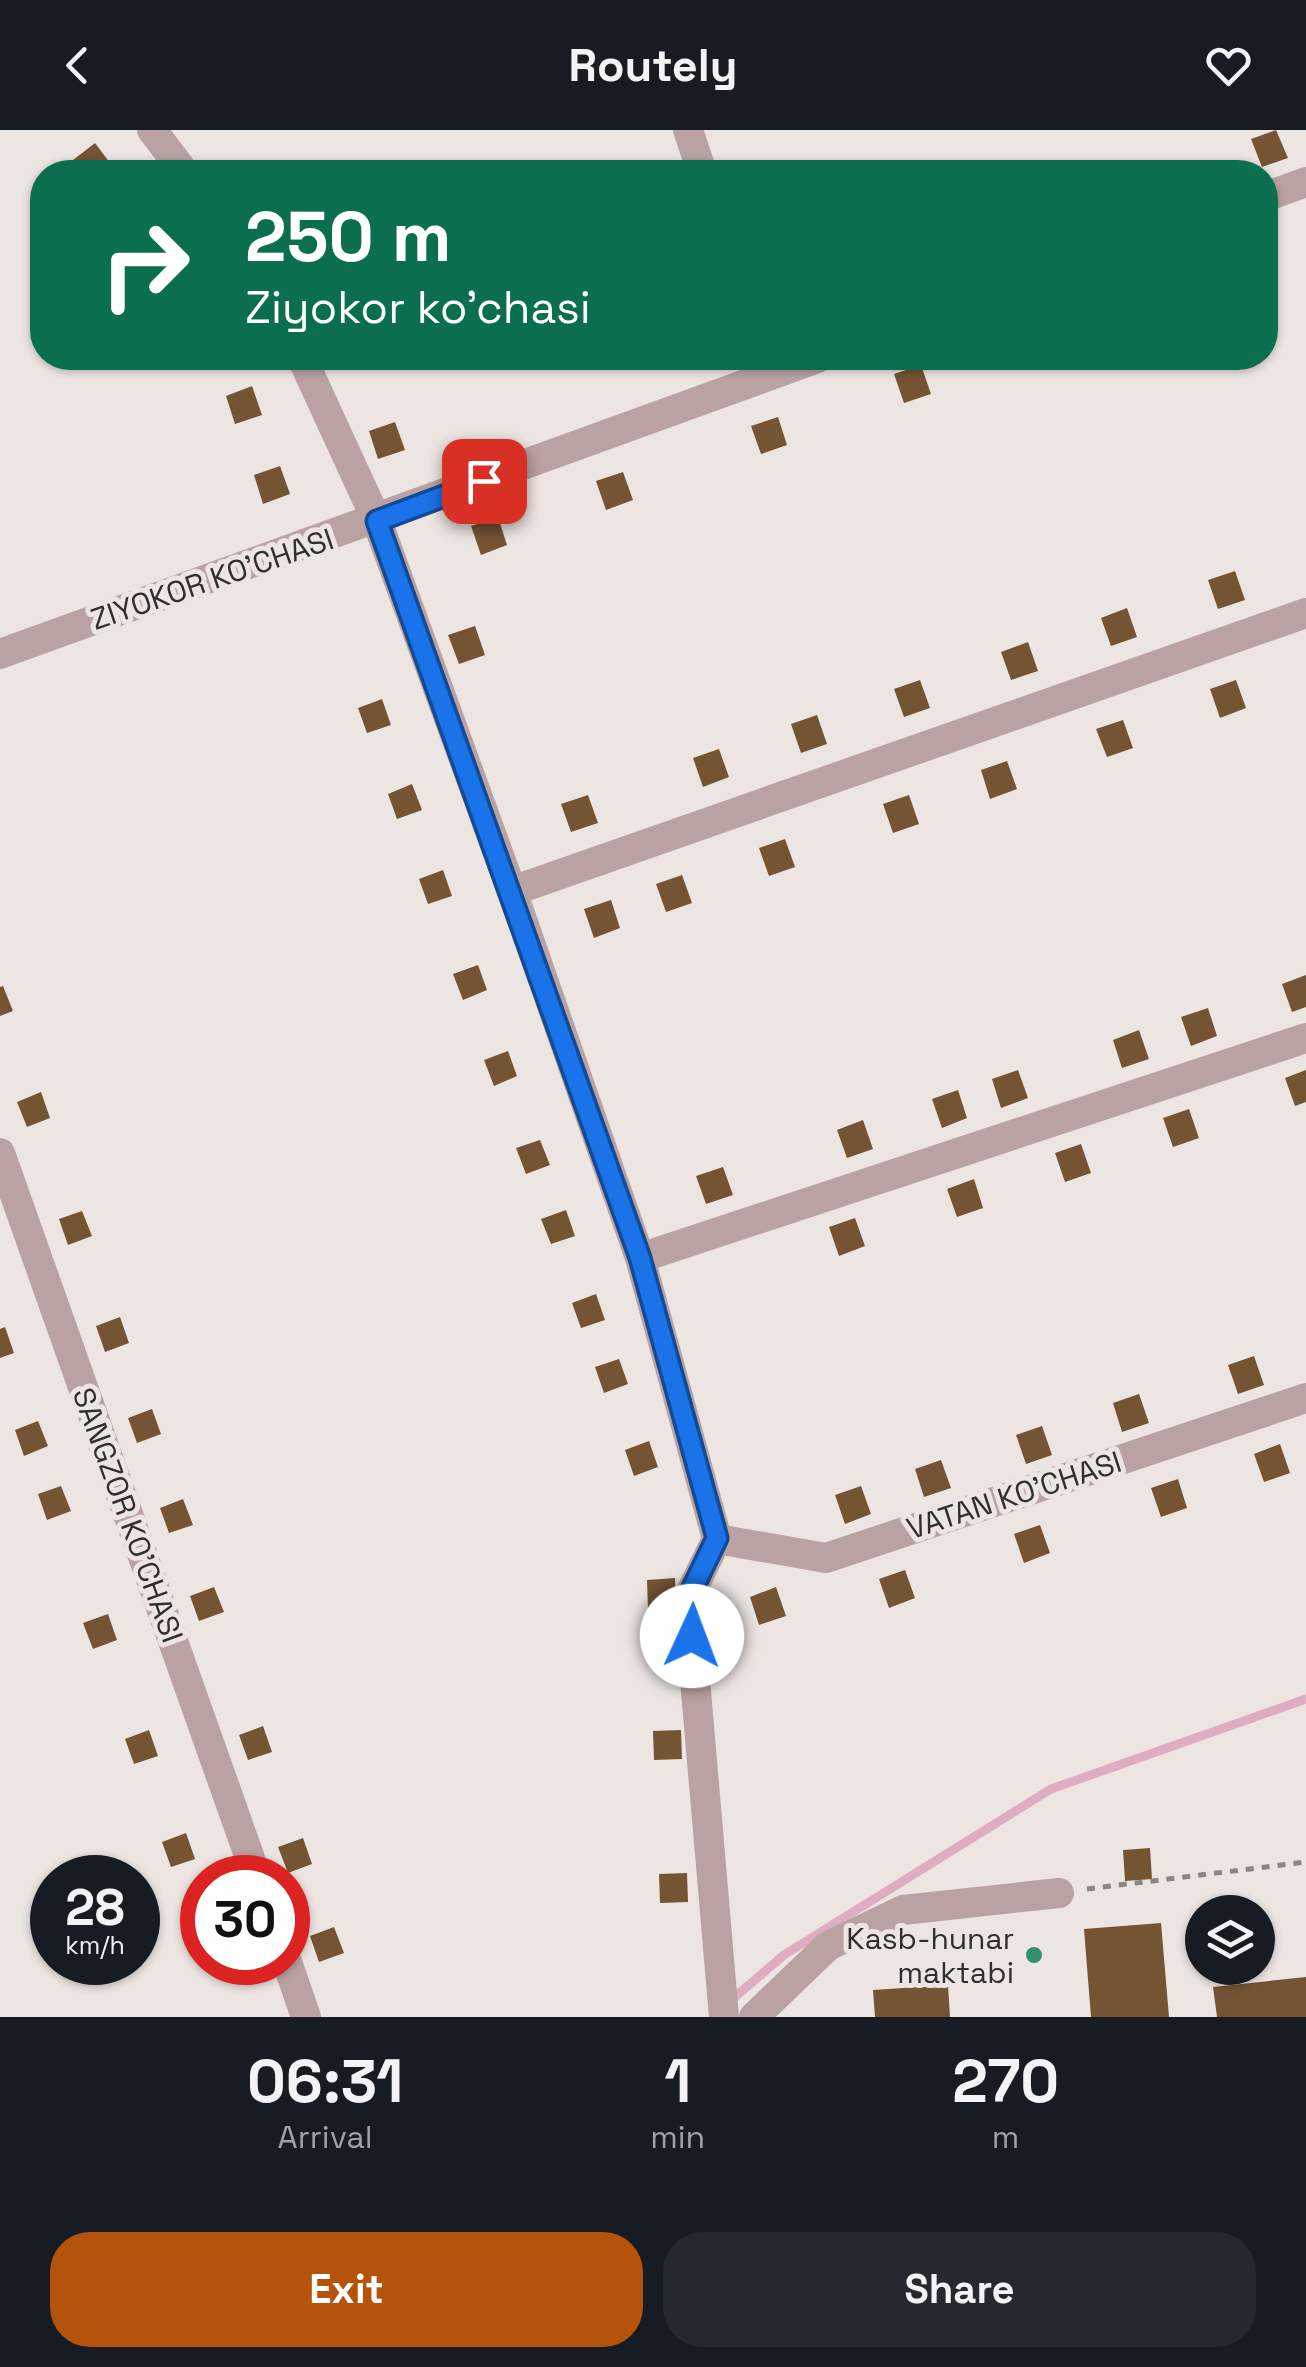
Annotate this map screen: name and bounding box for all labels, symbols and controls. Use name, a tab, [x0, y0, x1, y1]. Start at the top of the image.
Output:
text: Routely	[568, 37, 738, 94]
icon: back	[50, 38, 105, 93]
icon: heart	[1201, 38, 1256, 93]
text: 250 m	[245, 192, 452, 281]
icon: right	[80, 200, 210, 330]
text: Ziyokor ko'chasi	[245, 279, 591, 336]
pin	[442, 439, 527, 524]
icon: arrive	[457, 454, 512, 509]
street label: ZIYOKOR KO'CHASI	[85, 519, 339, 639]
street label: SANGZOR KO'CHASI	[64, 1382, 192, 1648]
street label: VATAN KO'CHASI	[902, 1442, 1126, 1548]
position arrow	[640, 1584, 744, 1688]
speed limit sign: 30	[180, 1855, 310, 1985]
text: 28	[65, 1876, 125, 1940]
map controls	[1185, 1895, 1275, 1985]
button: layers	[1185, 1895, 1275, 1985]
place label: Kasb-hunar maktabi	[846, 1919, 1014, 1992]
text: km/h	[65, 1929, 125, 1961]
marker: Kasb-hunar maktabi	[1023, 1944, 1045, 1966]
text: 06:31	[247, 2043, 403, 2120]
text: 1	[664, 2043, 691, 2120]
text: 270	[952, 2043, 1059, 2120]
text: Arrival	[278, 2117, 373, 2157]
text: min	[650, 2117, 705, 2157]
text: m	[992, 2117, 1019, 2157]
button: Exit	[50, 2232, 643, 2347]
button: Share	[663, 2232, 1256, 2347]

